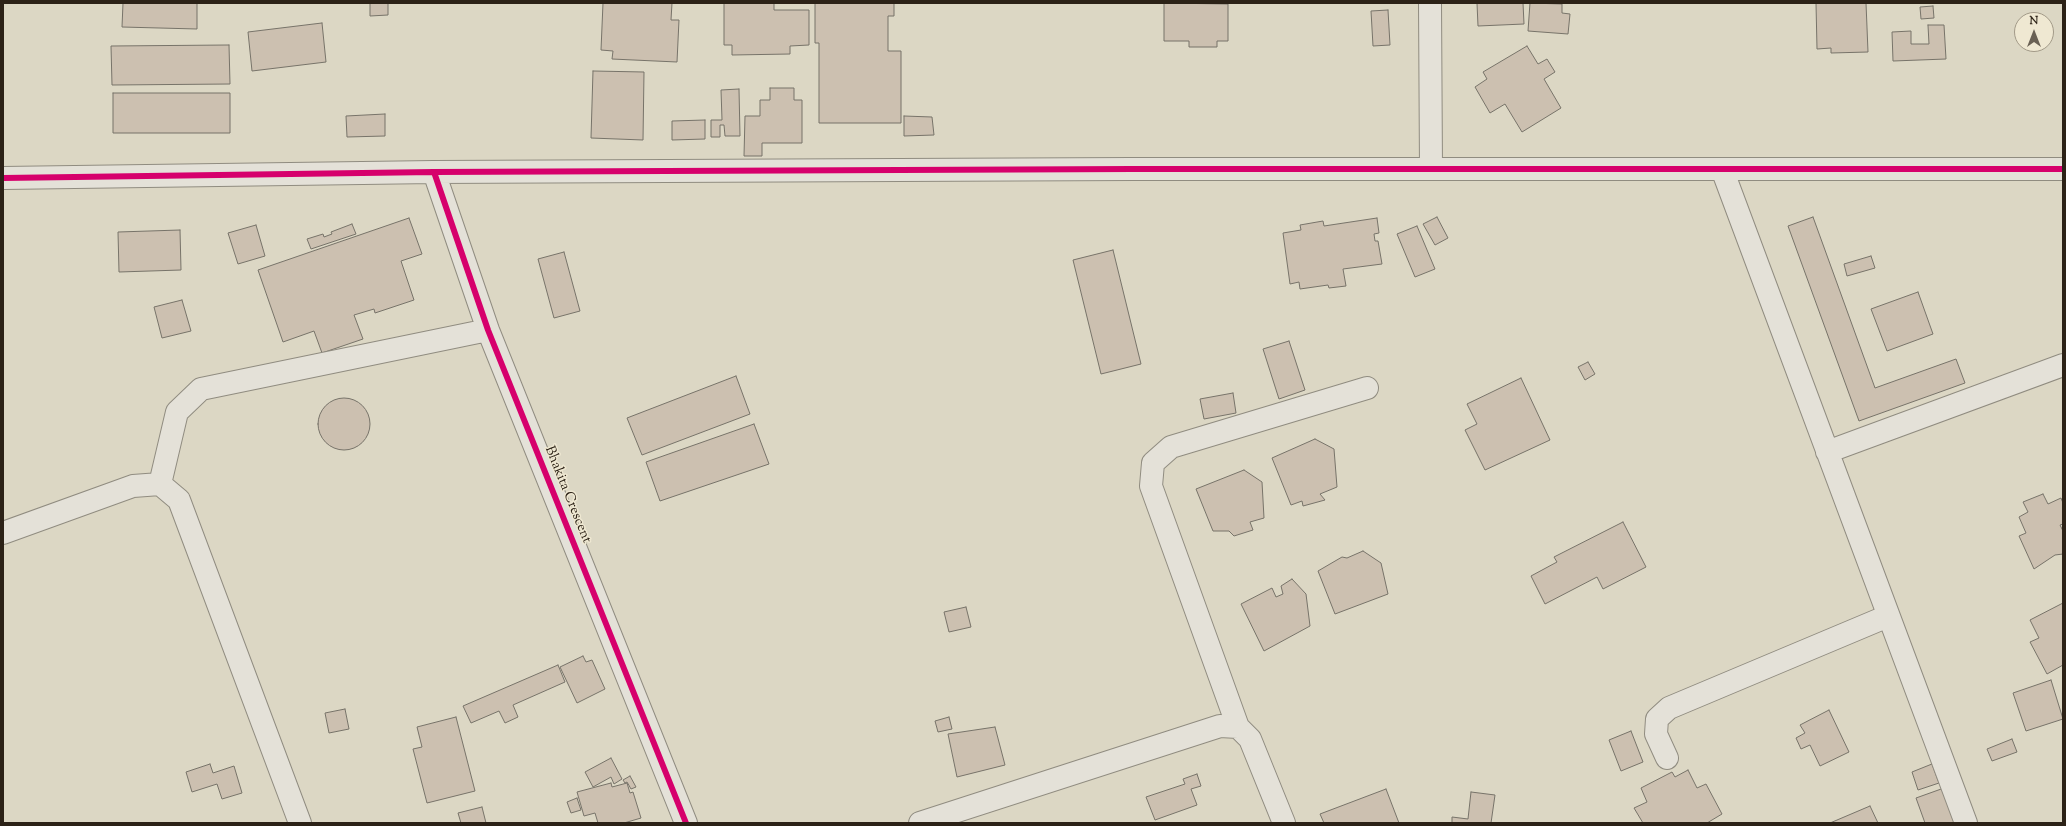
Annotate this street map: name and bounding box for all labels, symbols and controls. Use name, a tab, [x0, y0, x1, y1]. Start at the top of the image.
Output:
north arrow	[2014, 12, 2054, 52]
text: N	[2030, 13, 2038, 29]
street label: Bhakita Crescent	[540, 444, 594, 546]

